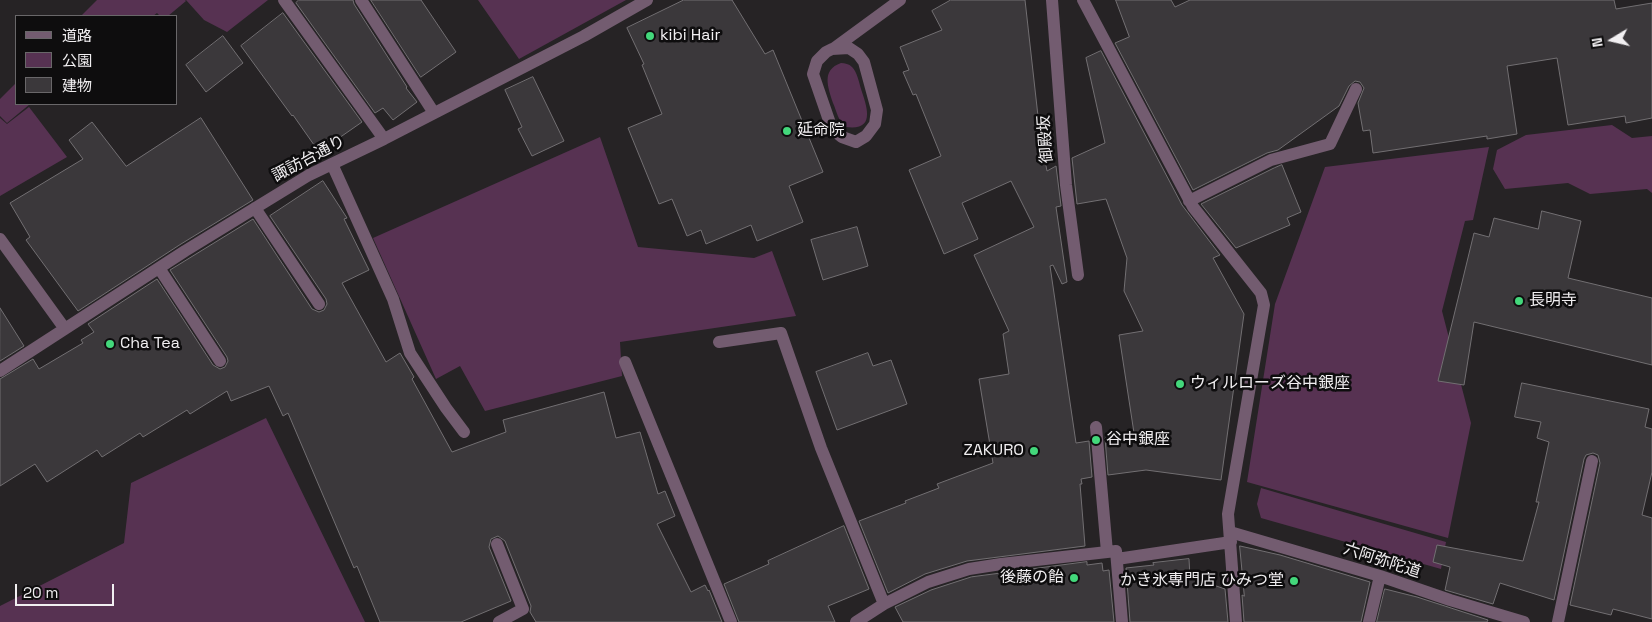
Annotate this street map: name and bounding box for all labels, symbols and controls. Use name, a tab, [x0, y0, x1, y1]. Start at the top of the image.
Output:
legend	[15, 15, 178, 105]
north arrow	[1587, 15, 1637, 65]
text: 道路	[62, 26, 92, 45]
place label: kibi Hair	[660, 26, 721, 46]
marker: kibi Hair	[644, 30, 656, 42]
text: N	[1588, 36, 1607, 48]
text: 公園	[62, 51, 92, 70]
text: 建物	[62, 76, 92, 95]
street label: 御殿坂	[1035, 114, 1057, 164]
place label: 延命院	[797, 121, 845, 141]
marker: 延命院	[781, 125, 793, 137]
street label: 諏訪台通り	[269, 132, 349, 186]
place label: 長明寺	[1529, 291, 1577, 311]
marker: 長明寺	[1513, 295, 1525, 307]
place label: Cha Tea	[120, 334, 180, 354]
marker: Cha Tea	[104, 338, 116, 350]
place label: ウィルローズ谷中銀座	[1190, 374, 1350, 394]
marker: ウィルローズ谷中銀座	[1174, 378, 1186, 390]
place label: 谷中銀座	[1106, 430, 1170, 450]
marker: 谷中銀座	[1090, 434, 1102, 446]
place label: ZAKURO	[963, 441, 1024, 461]
marker: ZAKURO	[1028, 445, 1040, 457]
street label: 六阿弥陀道	[1341, 540, 1423, 582]
place label: 後藤の飴	[1000, 568, 1064, 588]
place label: かき氷専門店 ひみつ堂	[1120, 571, 1284, 591]
marker: 後藤の飴	[1068, 572, 1080, 584]
scale bar	[18, 574, 116, 606]
marker: かき氷専門店 ひみつ堂	[1288, 575, 1300, 587]
text: 20 m	[23, 583, 58, 602]

